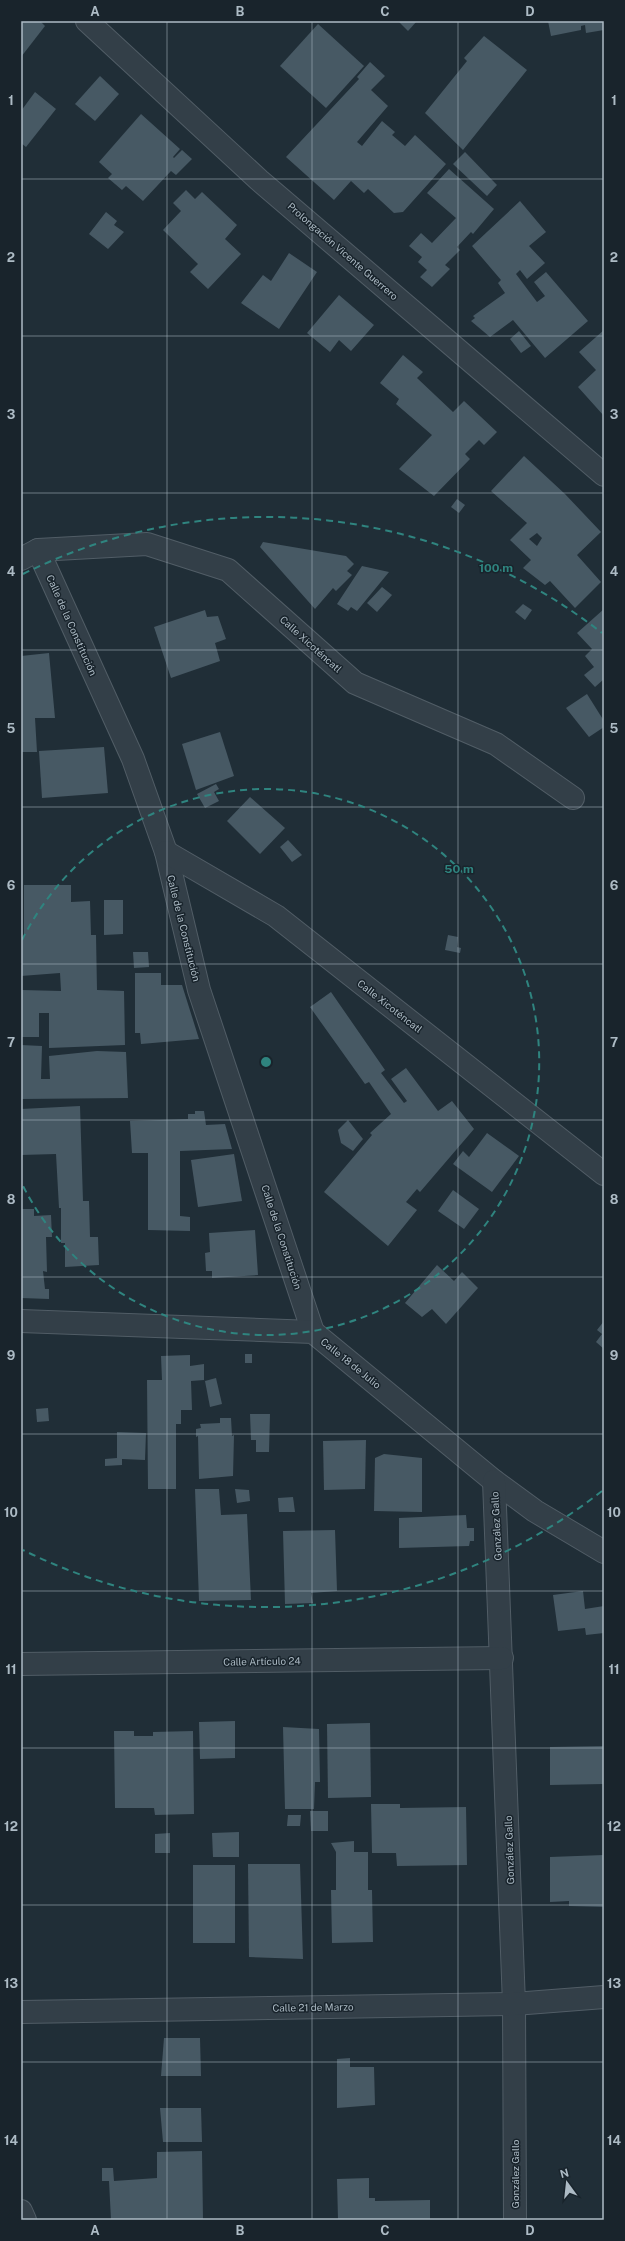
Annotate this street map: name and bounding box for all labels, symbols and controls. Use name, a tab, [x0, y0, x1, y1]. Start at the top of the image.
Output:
text: A	[90, 4, 100, 19]
text: B	[236, 4, 245, 19]
text: C	[380, 4, 390, 19]
text: D	[525, 4, 535, 19]
text: 1	[8, 93, 14, 108]
text: 1	[611, 93, 617, 108]
street label: Prolongación Vicente Guerrero	[285, 200, 401, 302]
text: 2	[7, 250, 15, 265]
text: 2	[610, 250, 618, 265]
text: 3	[7, 407, 16, 422]
text: 3	[610, 407, 619, 422]
text: 100 m	[479, 561, 513, 575]
text: 4	[7, 564, 16, 579]
text: 4	[610, 564, 619, 579]
street label: Calle de la Constitución	[44, 573, 100, 678]
street label: Calle Xicoténcatl	[278, 613, 344, 675]
text: 5	[7, 721, 16, 736]
text: 5	[610, 721, 619, 736]
text: 50 m	[444, 862, 474, 876]
street label: Calle de la Constitución	[165, 874, 203, 983]
text: 6	[7, 878, 16, 893]
text: 6	[610, 878, 619, 893]
street label: Calle Xicoténcatl	[355, 977, 425, 1035]
text: 7	[7, 1035, 15, 1050]
text: 7	[610, 1035, 618, 1050]
centre of rings	[259, 1055, 273, 1069]
street label: Calle de la Constitución	[259, 1183, 305, 1291]
text: 8	[7, 1192, 16, 1207]
text: 8	[610, 1192, 619, 1207]
street label: Calle 18 de Julio	[319, 1335, 384, 1391]
text: 9	[7, 1348, 15, 1363]
text: 9	[610, 1348, 618, 1363]
street label: González Gallo	[488, 1491, 504, 1561]
text: 10	[4, 1505, 18, 1520]
text: 10	[607, 1505, 621, 1520]
street label: Calle Artículo 24	[223, 1654, 301, 1668]
text: 11	[5, 1662, 17, 1677]
text: 11	[608, 1662, 620, 1677]
street label: González Gallo	[502, 1815, 516, 1885]
text: 12	[4, 1819, 18, 1834]
text: 12	[607, 1819, 621, 1834]
text: 13	[4, 1976, 18, 1991]
text: 13	[607, 1976, 621, 1991]
street label: Calle 21 de Marzo	[272, 2000, 354, 2014]
text: 14	[4, 2133, 19, 2148]
text: 14	[607, 2133, 622, 2148]
street label: González Gallo	[509, 2139, 521, 2208]
north arrow	[547, 2163, 587, 2203]
text: N	[559, 2166, 570, 2180]
text: A	[90, 2223, 100, 2238]
text: B	[236, 2223, 245, 2238]
text: C	[380, 2223, 390, 2238]
text: D	[525, 2223, 535, 2238]

